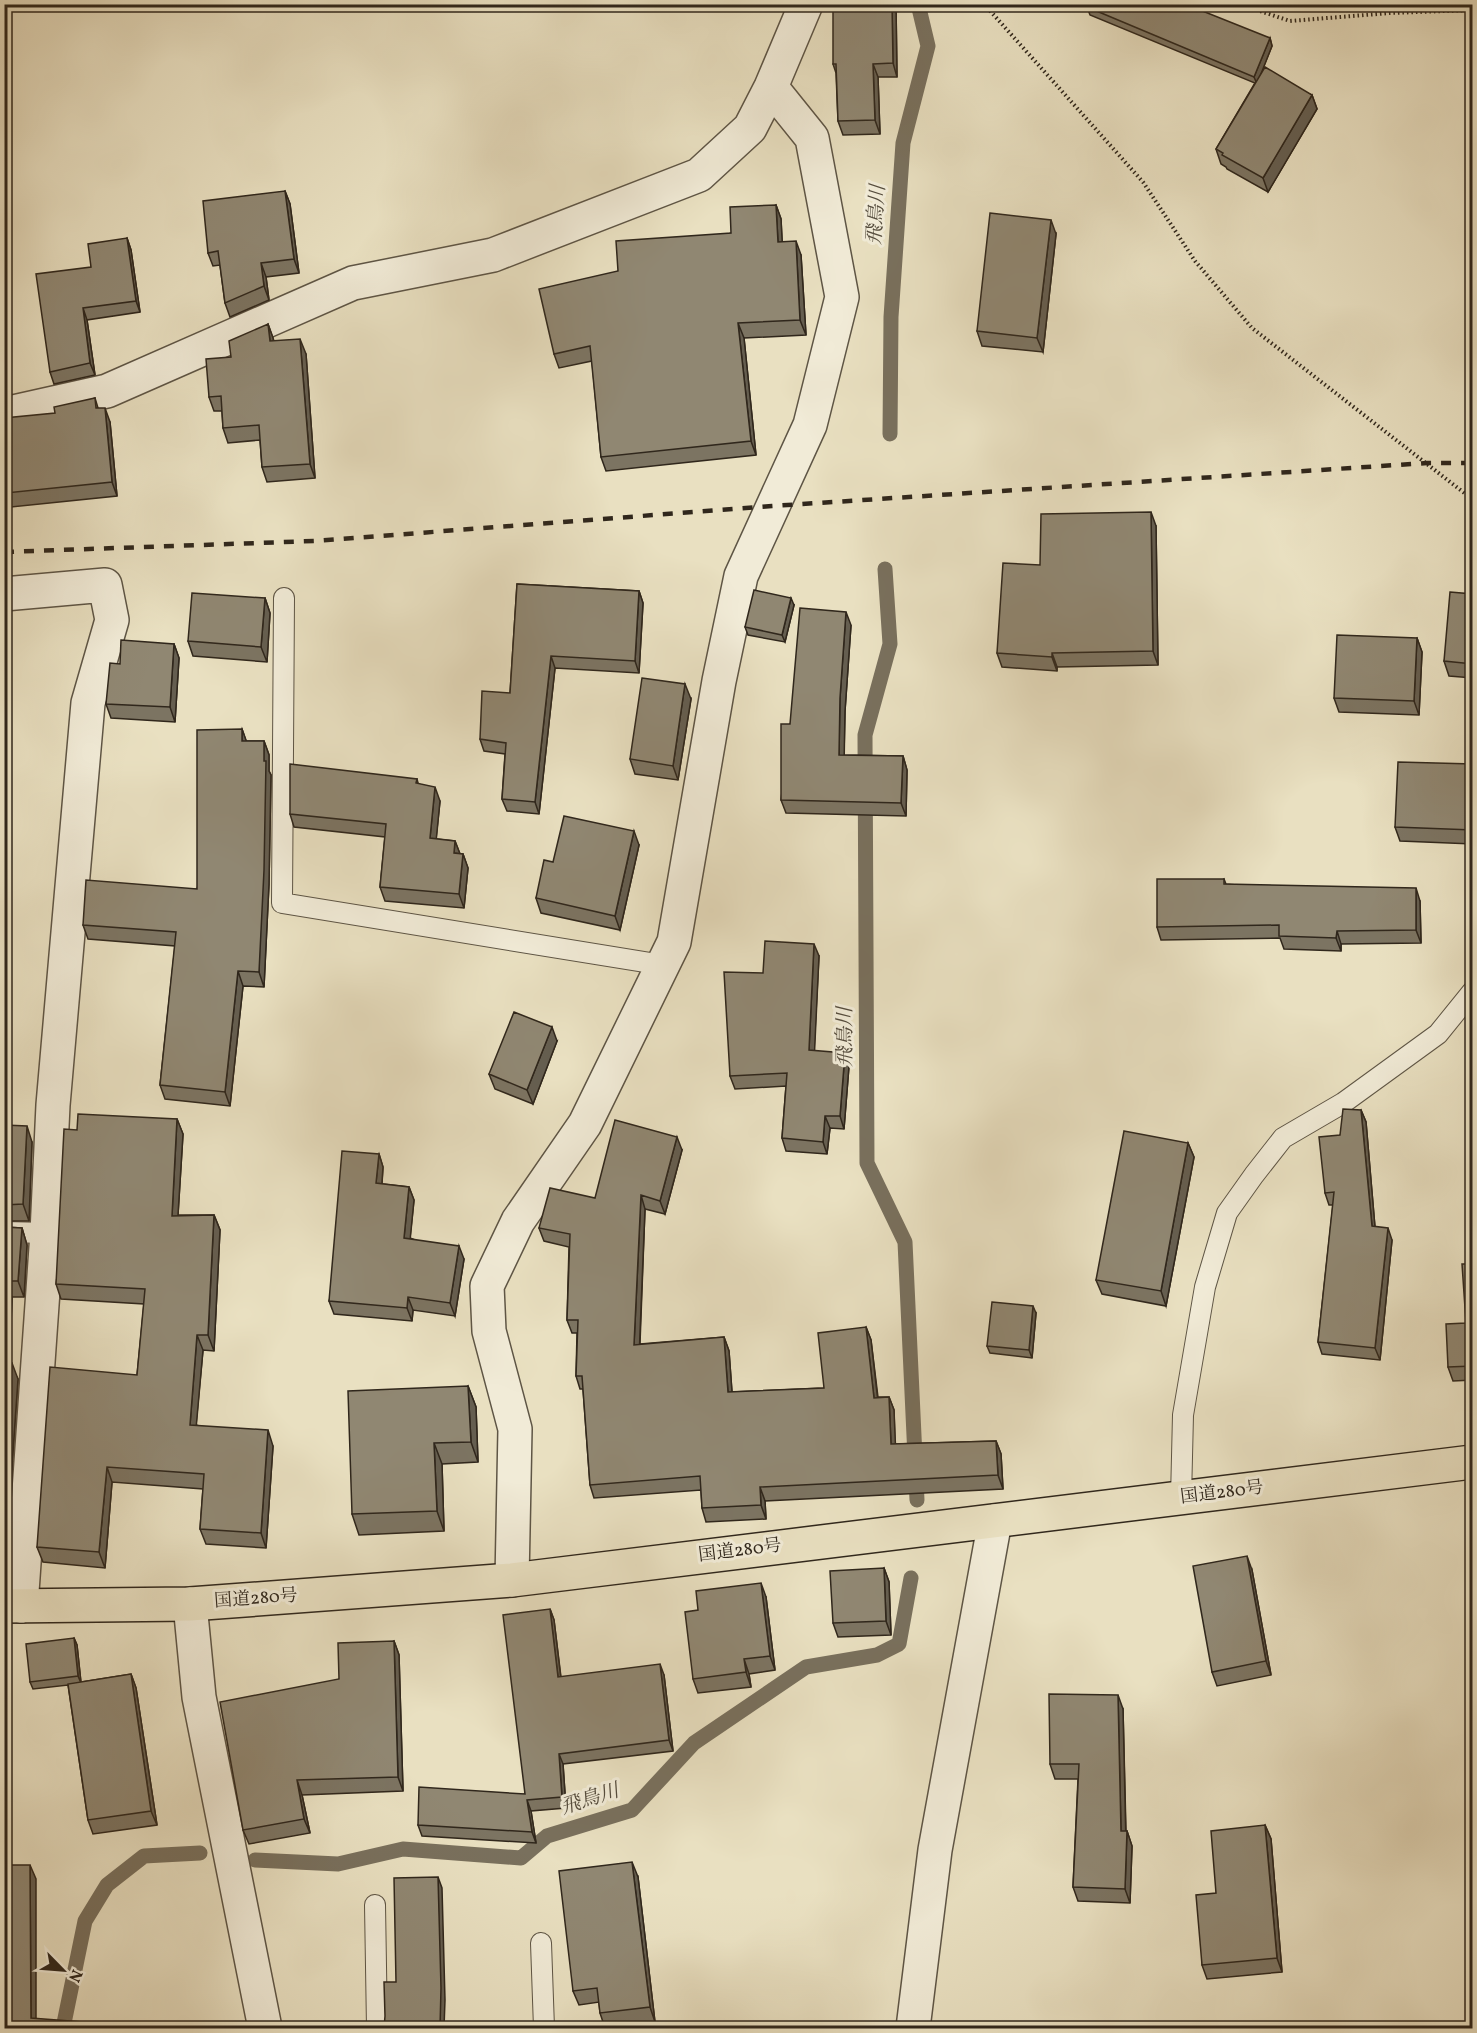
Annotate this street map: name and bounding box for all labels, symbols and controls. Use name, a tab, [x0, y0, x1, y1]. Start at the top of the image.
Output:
water label: 飛鳥川	[861, 182, 893, 246]
water label: 飛鳥川	[832, 1005, 860, 1067]
street label: 国道280号	[1179, 1475, 1265, 1511]
street label: 国道280号	[697, 1533, 783, 1569]
street label: 国道280号	[213, 1584, 299, 1614]
water label: 飛鳥川	[557, 1777, 625, 1823]
north arrow	[33, 1940, 93, 2000]
text: N	[62, 1966, 87, 1986]

